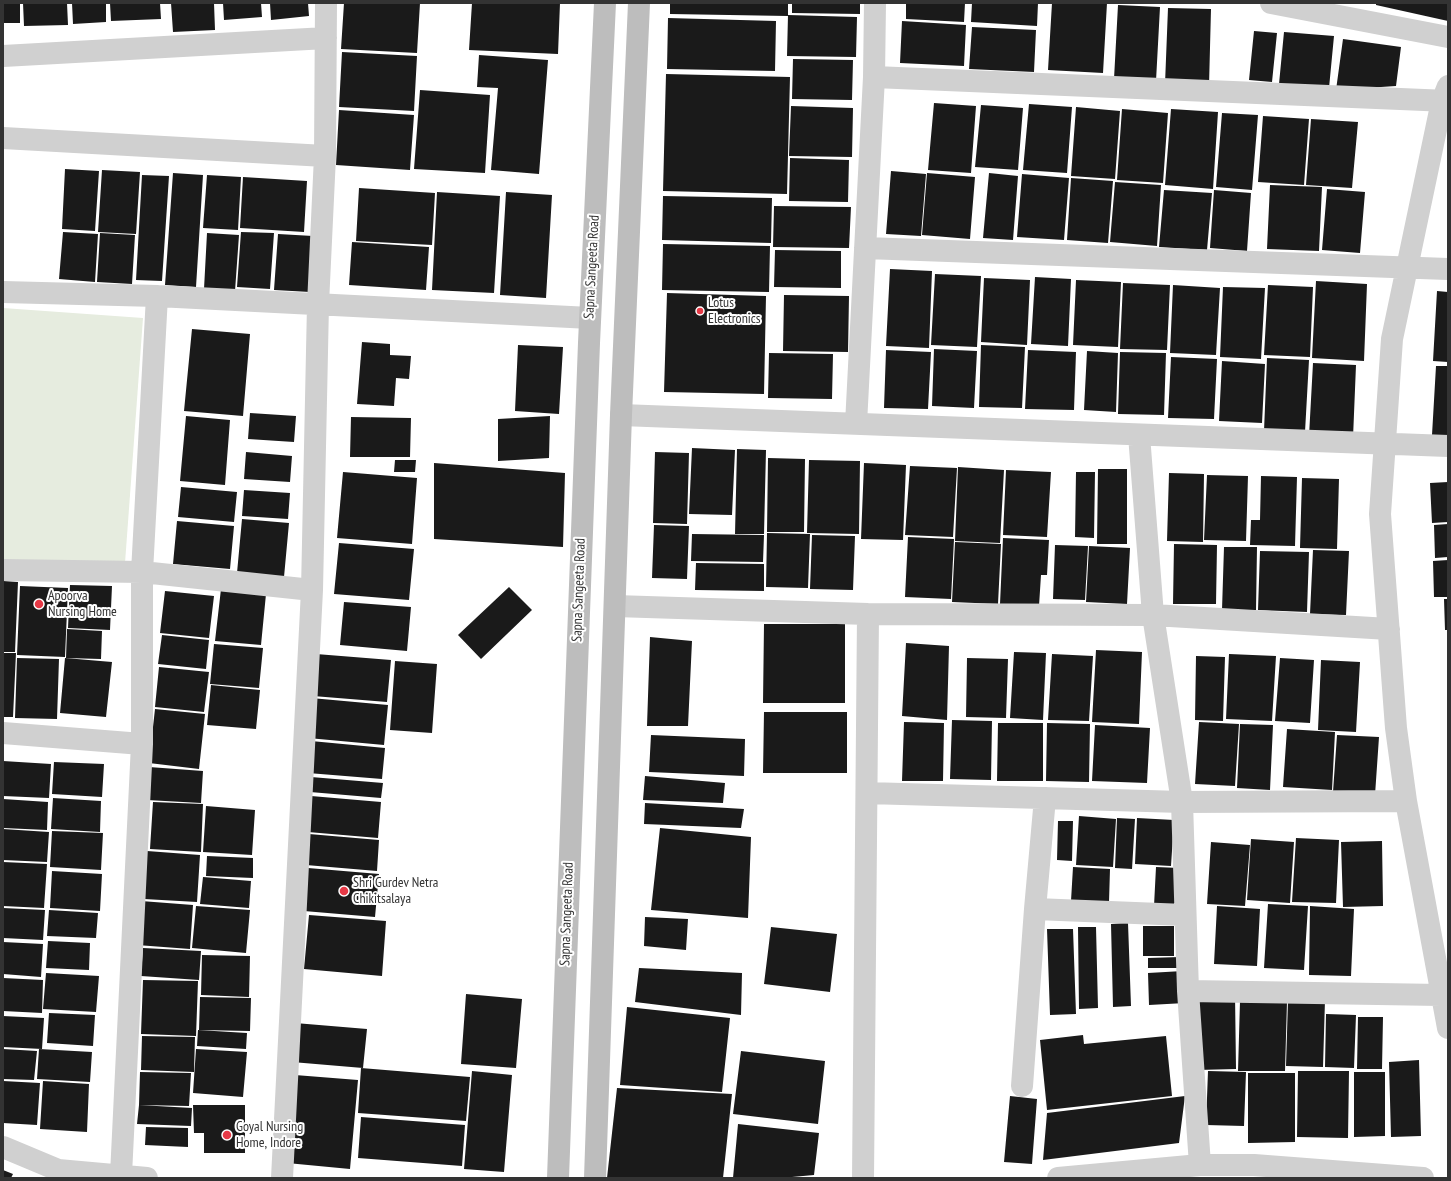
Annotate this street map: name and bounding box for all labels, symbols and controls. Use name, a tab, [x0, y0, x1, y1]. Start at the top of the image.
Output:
street label: Sapna Sangeeta Road	[581, 215, 603, 319]
place label: Lotus Electronics	[708, 295, 761, 328]
marker: Lotus Electronics	[695, 306, 705, 316]
street label: Sapna Sangeeta Road	[569, 538, 589, 642]
place label: Apoorva Nursing Home	[48, 588, 117, 620]
marker: Apoorva Nursing Home	[33, 598, 45, 610]
street label: Sapna Sangeeta Road	[557, 862, 577, 966]
place label: Shri Gurdev Netra Chikitsalaya	[353, 875, 438, 908]
marker: Shri Gurdev Netra Chikitsalaya	[338, 885, 350, 897]
place label: Goyal Nursing Home, Indore	[236, 1119, 303, 1152]
marker: Goyal Nursing Home, Indore	[221, 1129, 233, 1141]

